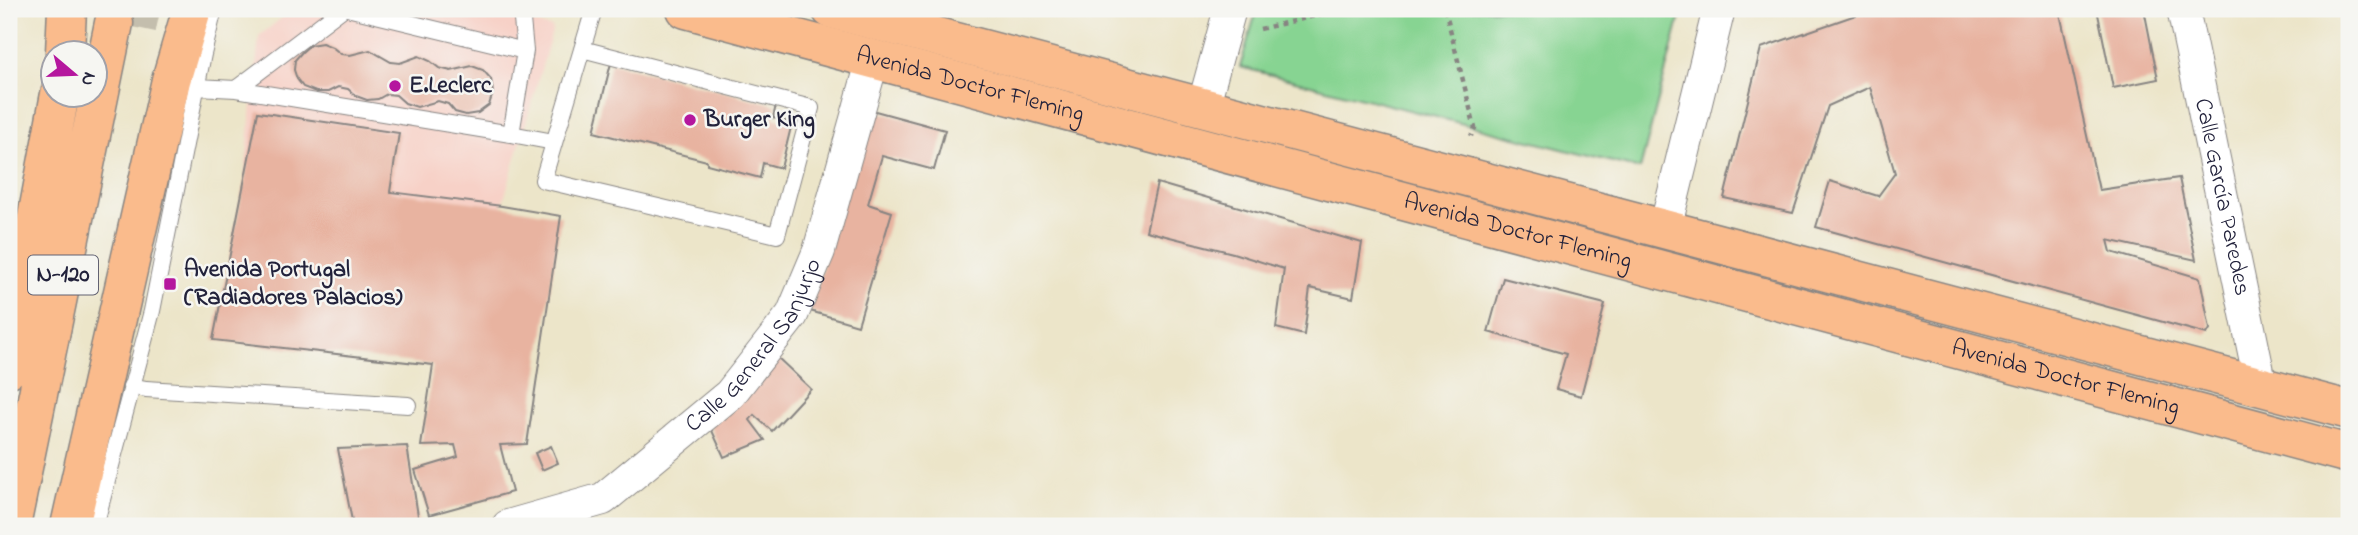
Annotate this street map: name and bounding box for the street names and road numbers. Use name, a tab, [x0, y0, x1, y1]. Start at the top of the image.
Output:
street label: Avenida Doctor Fleming	[852, 38, 1088, 132]
street label: Calle García Paredes	[2184, 95, 2259, 299]
street label: Avenida Doctor Fleming	[1400, 184, 1636, 279]
street label: Calle General Sanjurjo	[678, 253, 831, 441]
road number: N-120	[28, 256, 98, 294]
street label: Avenida Doctor Fleming	[1947, 331, 2183, 425]

